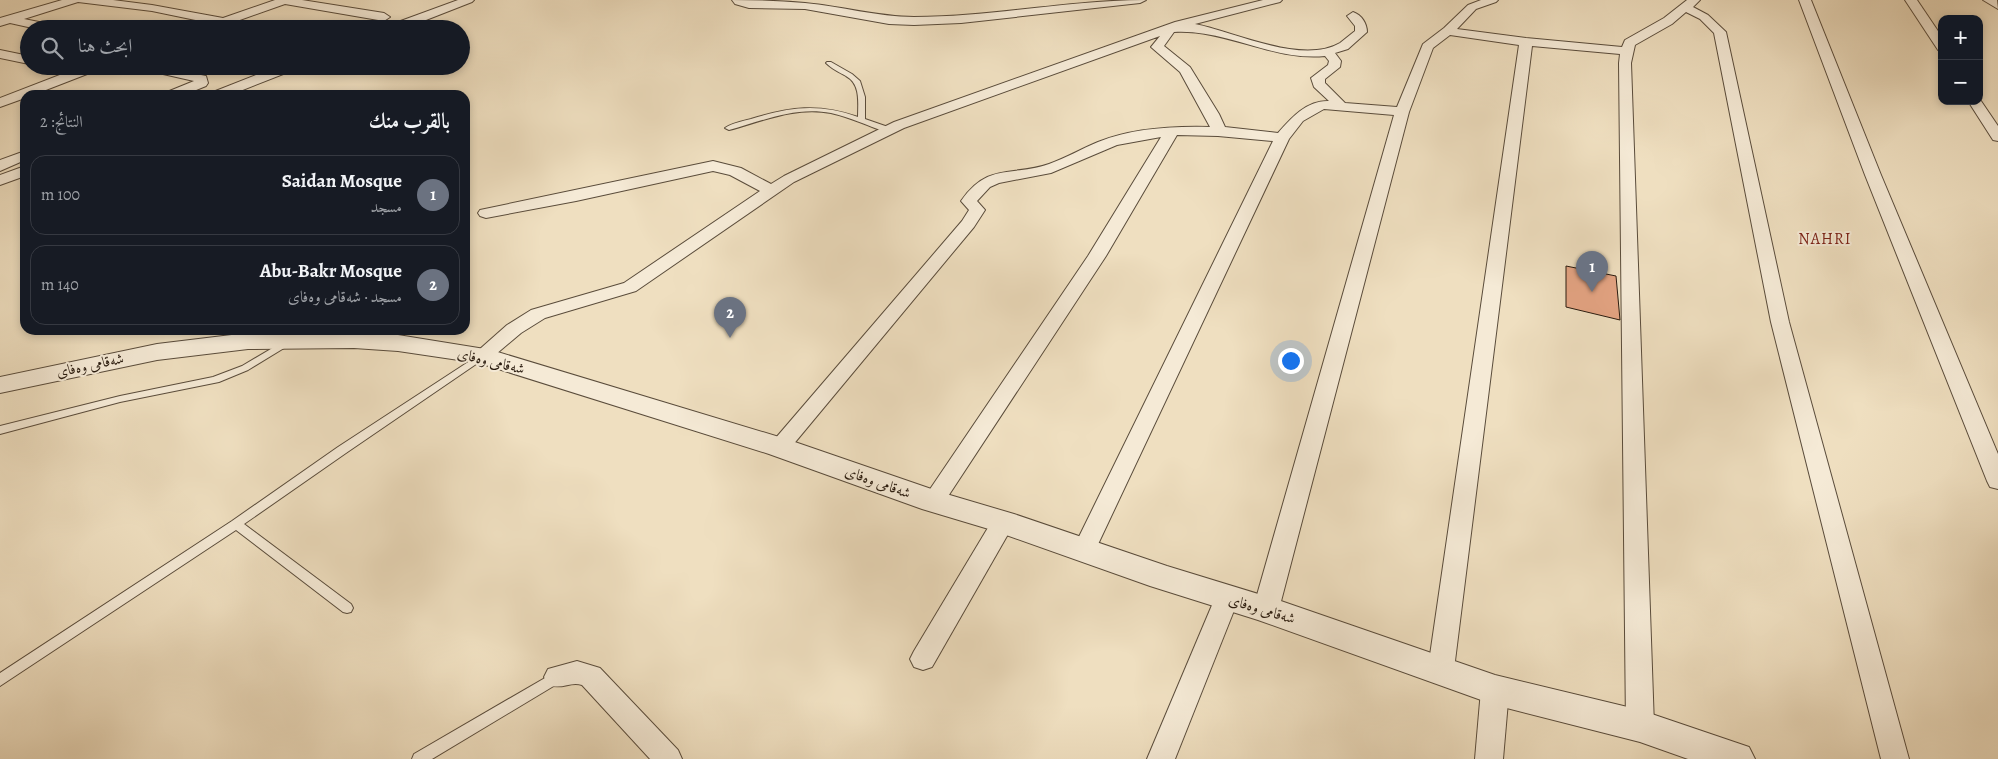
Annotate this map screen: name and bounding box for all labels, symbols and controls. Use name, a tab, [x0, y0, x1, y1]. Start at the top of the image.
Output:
map controls	[1938, 15, 1983, 105]
button: +	[1938, 15, 1983, 60]
search box	[20, 20, 470, 75]
text: ابحث هنا	[78, 33, 132, 59]
icon: search	[38, 34, 66, 62]
button: −	[1938, 60, 1983, 105]
text: بالقرب منك	[369, 107, 450, 135]
text: النتائج: 2	[40, 111, 83, 133]
text: Saidan Mosque	[282, 168, 402, 194]
text: 100 m	[41, 184, 80, 206]
text: 1	[430, 184, 436, 206]
text: مسجد	[371, 196, 402, 218]
district label: NAHRI	[1798, 228, 1852, 250]
pin: 1	[1576, 251, 1608, 292]
text: Abu-Bakr Mosque	[260, 258, 402, 284]
text: 140 m	[41, 274, 79, 296]
text: 2	[429, 274, 437, 296]
text: مسجد · شەقامی وەفای	[288, 286, 402, 308]
pin: 2	[714, 297, 746, 338]
street label: شەقامی وەفای	[455, 343, 527, 379]
street label: شەقامی وەفای	[54, 348, 126, 382]
your location	[1278, 348, 1304, 374]
street label: شەقامی وەفای	[842, 461, 914, 503]
street label: شەقامی وەفای	[1226, 589, 1298, 629]

